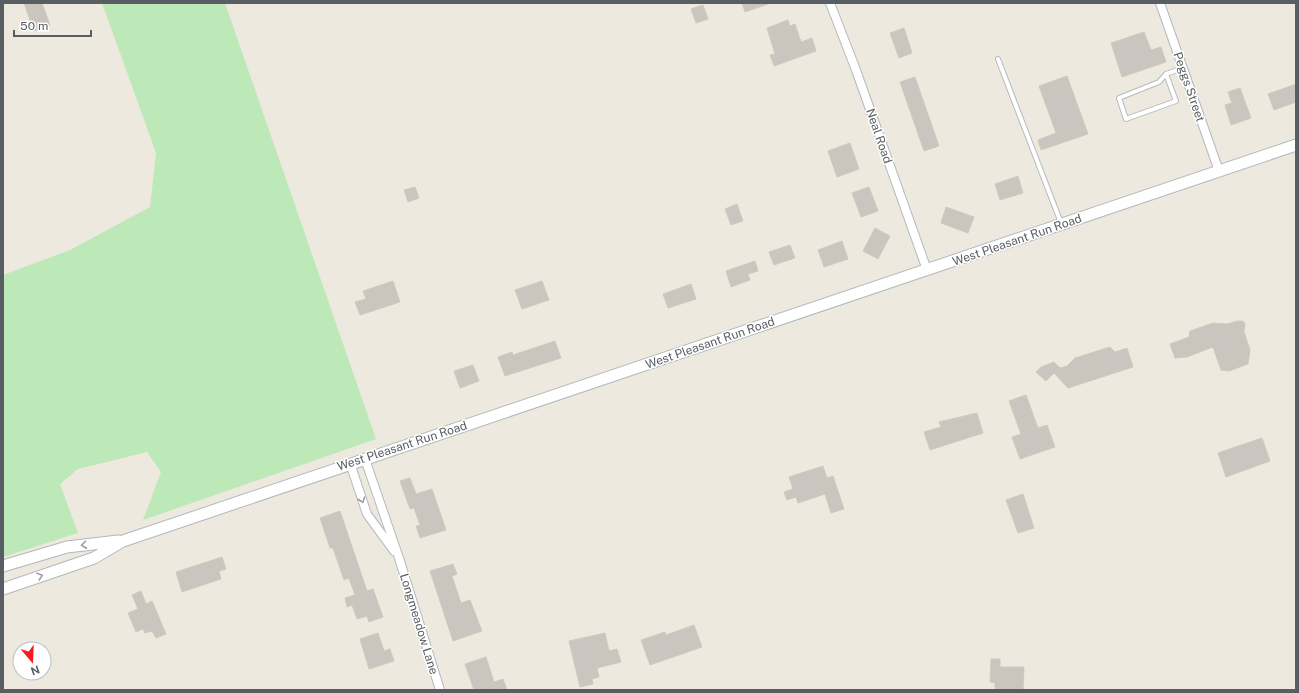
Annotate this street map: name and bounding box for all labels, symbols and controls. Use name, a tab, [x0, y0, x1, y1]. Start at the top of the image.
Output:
scale bar	[14, 12, 91, 38]
text: 50 m	[20, 19, 48, 33]
street label: Peggs Street	[1171, 50, 1208, 124]
street label: Neal Road	[863, 107, 895, 165]
street label: West Pleasant Run Road	[951, 211, 1083, 269]
street label: West Pleasant Run Road	[644, 314, 776, 372]
street label: West Pleasant Run Road	[335, 418, 469, 474]
one-way arrow	[358, 497, 366, 504]
one-way arrow	[81, 540, 87, 549]
street label: Longmeadow Lane	[397, 572, 441, 676]
one-way arrow	[36, 573, 43, 581]
north arrow	[12, 641, 52, 681]
text: N	[29, 663, 41, 678]

